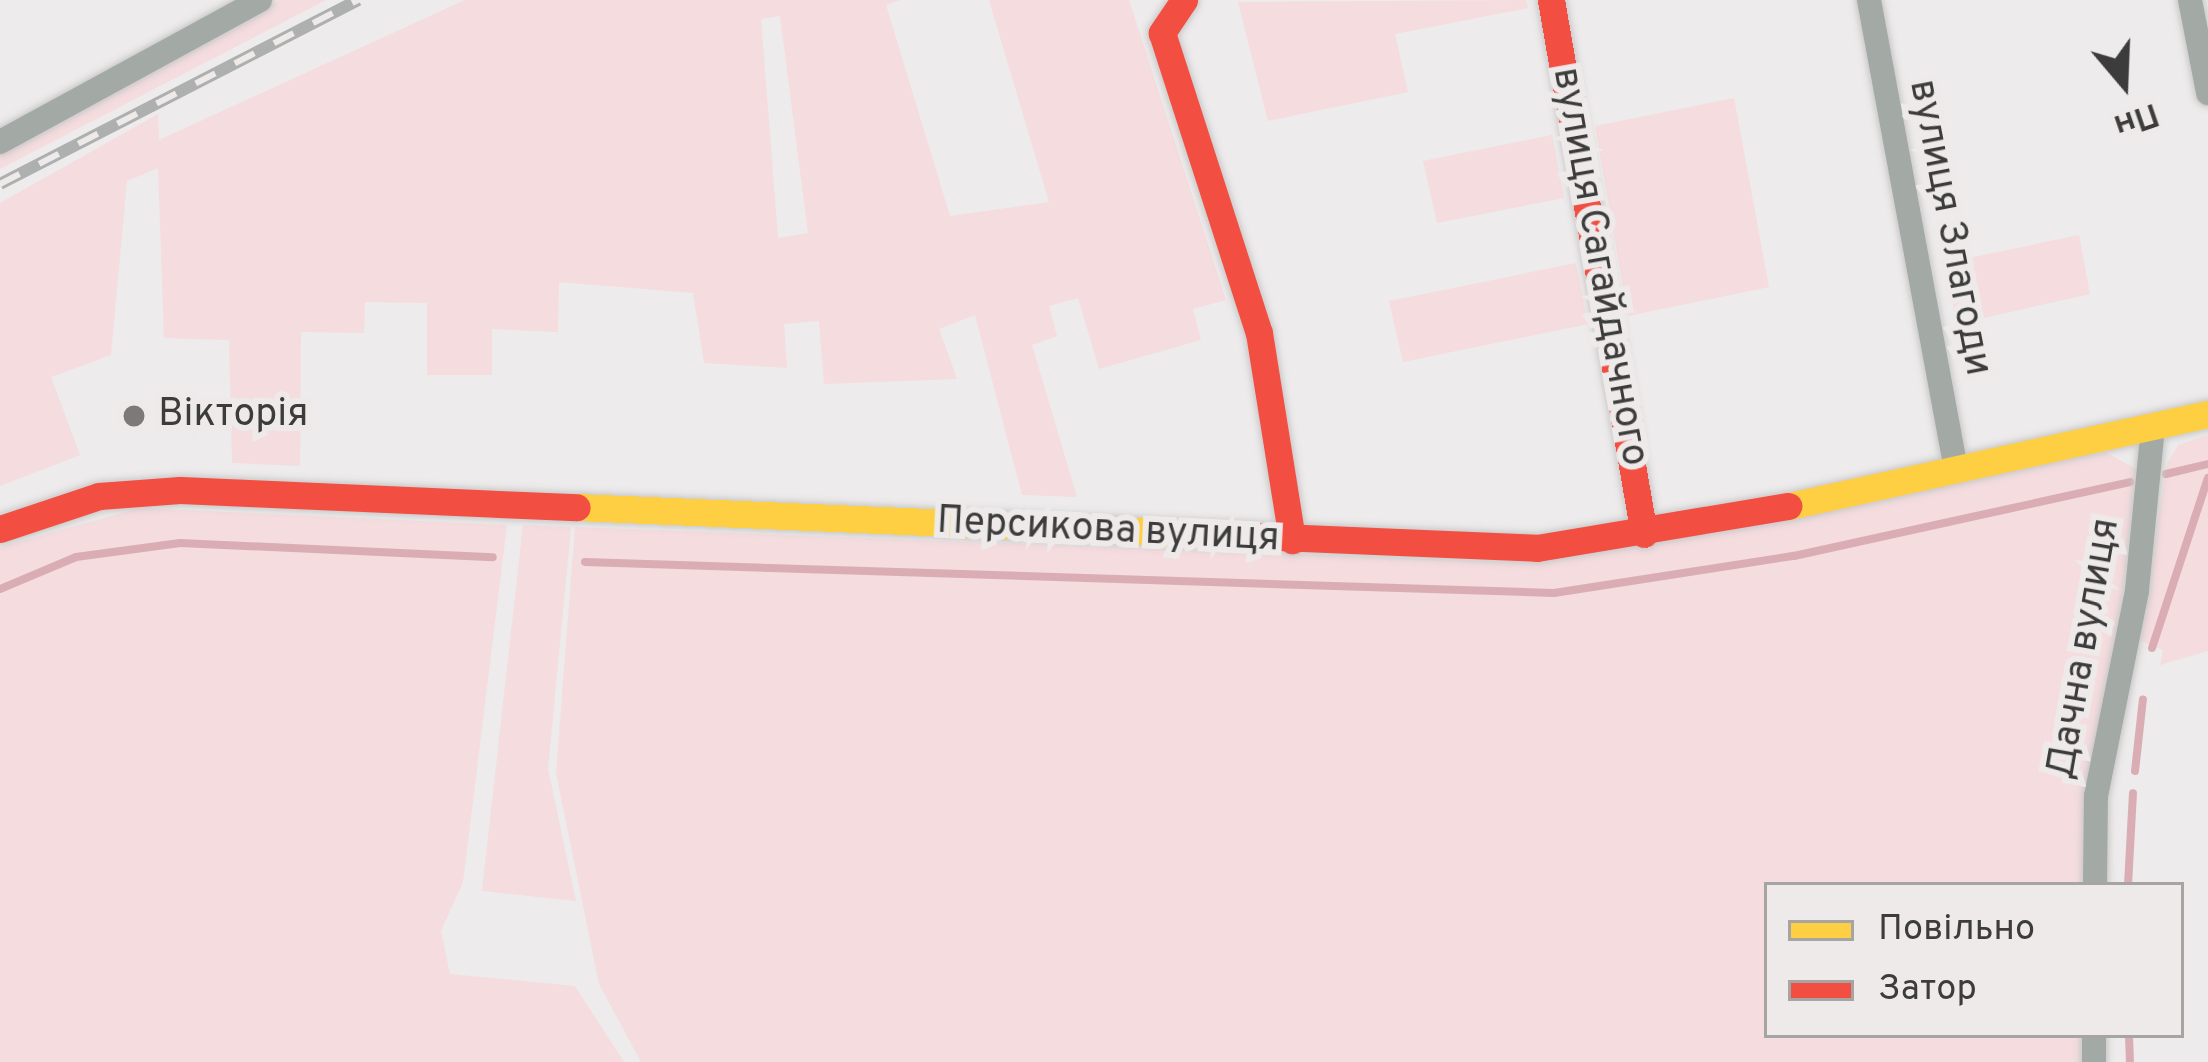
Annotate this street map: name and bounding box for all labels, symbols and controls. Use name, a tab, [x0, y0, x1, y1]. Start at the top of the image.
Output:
north arrow	[2064, 24, 2184, 144]
street label: вулиця Сагайдачного	[1540, 64, 1656, 470]
street label: вулиця Злагоди	[1896, 76, 2000, 380]
text: Пн	[2108, 91, 2164, 145]
place label: Вікторія	[158, 393, 309, 439]
marker: Вікторія	[121, 403, 147, 429]
street label: Персикова вулиця	[935, 500, 1281, 564]
street label: Дачна вулиця	[2040, 515, 2132, 783]
legend	[1764, 882, 2184, 1038]
text: Повільно	[1878, 907, 2035, 953]
text: Затор	[1878, 967, 1977, 1013]

